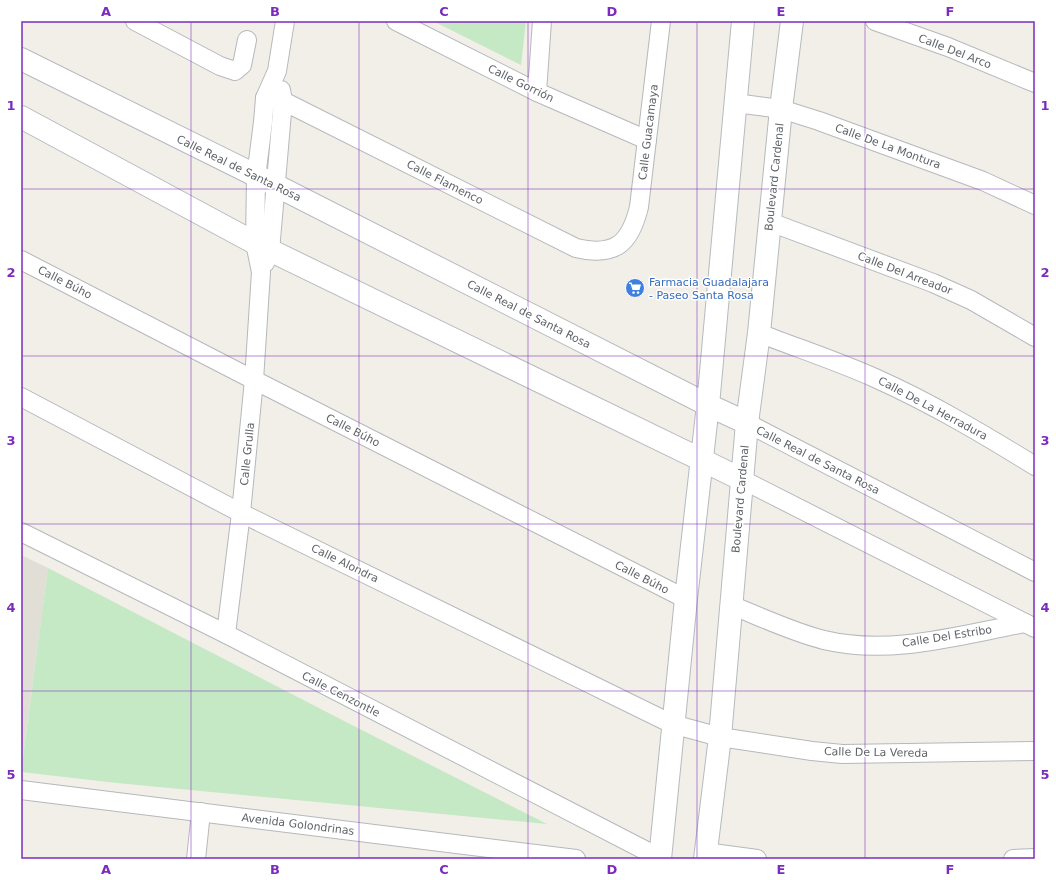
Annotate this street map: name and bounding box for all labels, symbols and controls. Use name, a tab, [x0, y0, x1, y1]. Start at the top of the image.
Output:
text: A	[101, 4, 111, 19]
text: B	[270, 4, 280, 19]
text: C	[439, 4, 449, 19]
text: D	[607, 4, 618, 19]
text: E	[777, 4, 785, 19]
text: F	[946, 4, 954, 19]
street label: Calle Del Arco	[916, 32, 993, 71]
street label: Calle Gorrión	[486, 62, 556, 105]
street label: Calle Guacamaya	[636, 83, 661, 181]
text: 1	[6, 98, 16, 113]
text: 1	[1040, 98, 1050, 113]
street label: Calle De La Montura	[833, 121, 943, 172]
street label: Boulevard Cardenal	[762, 122, 787, 232]
street label: Calle Real de Santa Rosa	[174, 133, 303, 204]
street label: Calle Flamenco	[404, 158, 485, 207]
street label: Calle Del Arreador	[856, 249, 954, 298]
street label: Calle Búho	[36, 263, 94, 302]
text: 2	[6, 265, 16, 280]
text: 2	[1040, 265, 1050, 280]
place label: Farmacia Guadalajara - Paseo Santa Rosa	[649, 276, 769, 302]
supermarket icon: Farmacia Guadalajara - Paseo Santa Rosa	[624, 277, 646, 299]
street label: Calle Real de Santa Rosa	[465, 278, 593, 351]
street label: Calle De La Herradura	[876, 374, 990, 443]
street label: Calle Búho	[324, 411, 382, 450]
street label: Calle Grulla	[238, 422, 257, 486]
street label: Calle Real de Santa Rosa	[754, 424, 882, 497]
text: 3	[6, 433, 16, 448]
text: 3	[1040, 433, 1050, 448]
street label: Boulevard Cardenal	[729, 444, 752, 554]
street label: Calle Alondra	[309, 542, 381, 585]
street label: Calle Búho	[613, 558, 671, 597]
text: 4	[6, 600, 16, 615]
text: 4	[1040, 600, 1050, 615]
street label: Calle Del Estribo	[901, 623, 993, 650]
street label: Calle Cenzontle	[300, 669, 382, 720]
street label: Calle De La Vereda	[824, 745, 928, 760]
text: 5	[6, 767, 16, 782]
text: 5	[1040, 767, 1050, 782]
street label: Avenida Golondrinas	[241, 811, 355, 838]
text: A	[101, 862, 111, 877]
text: B	[270, 862, 280, 877]
text: C	[439, 862, 449, 877]
text: D	[607, 862, 618, 877]
text: E	[777, 862, 785, 877]
text: F	[946, 862, 954, 877]

